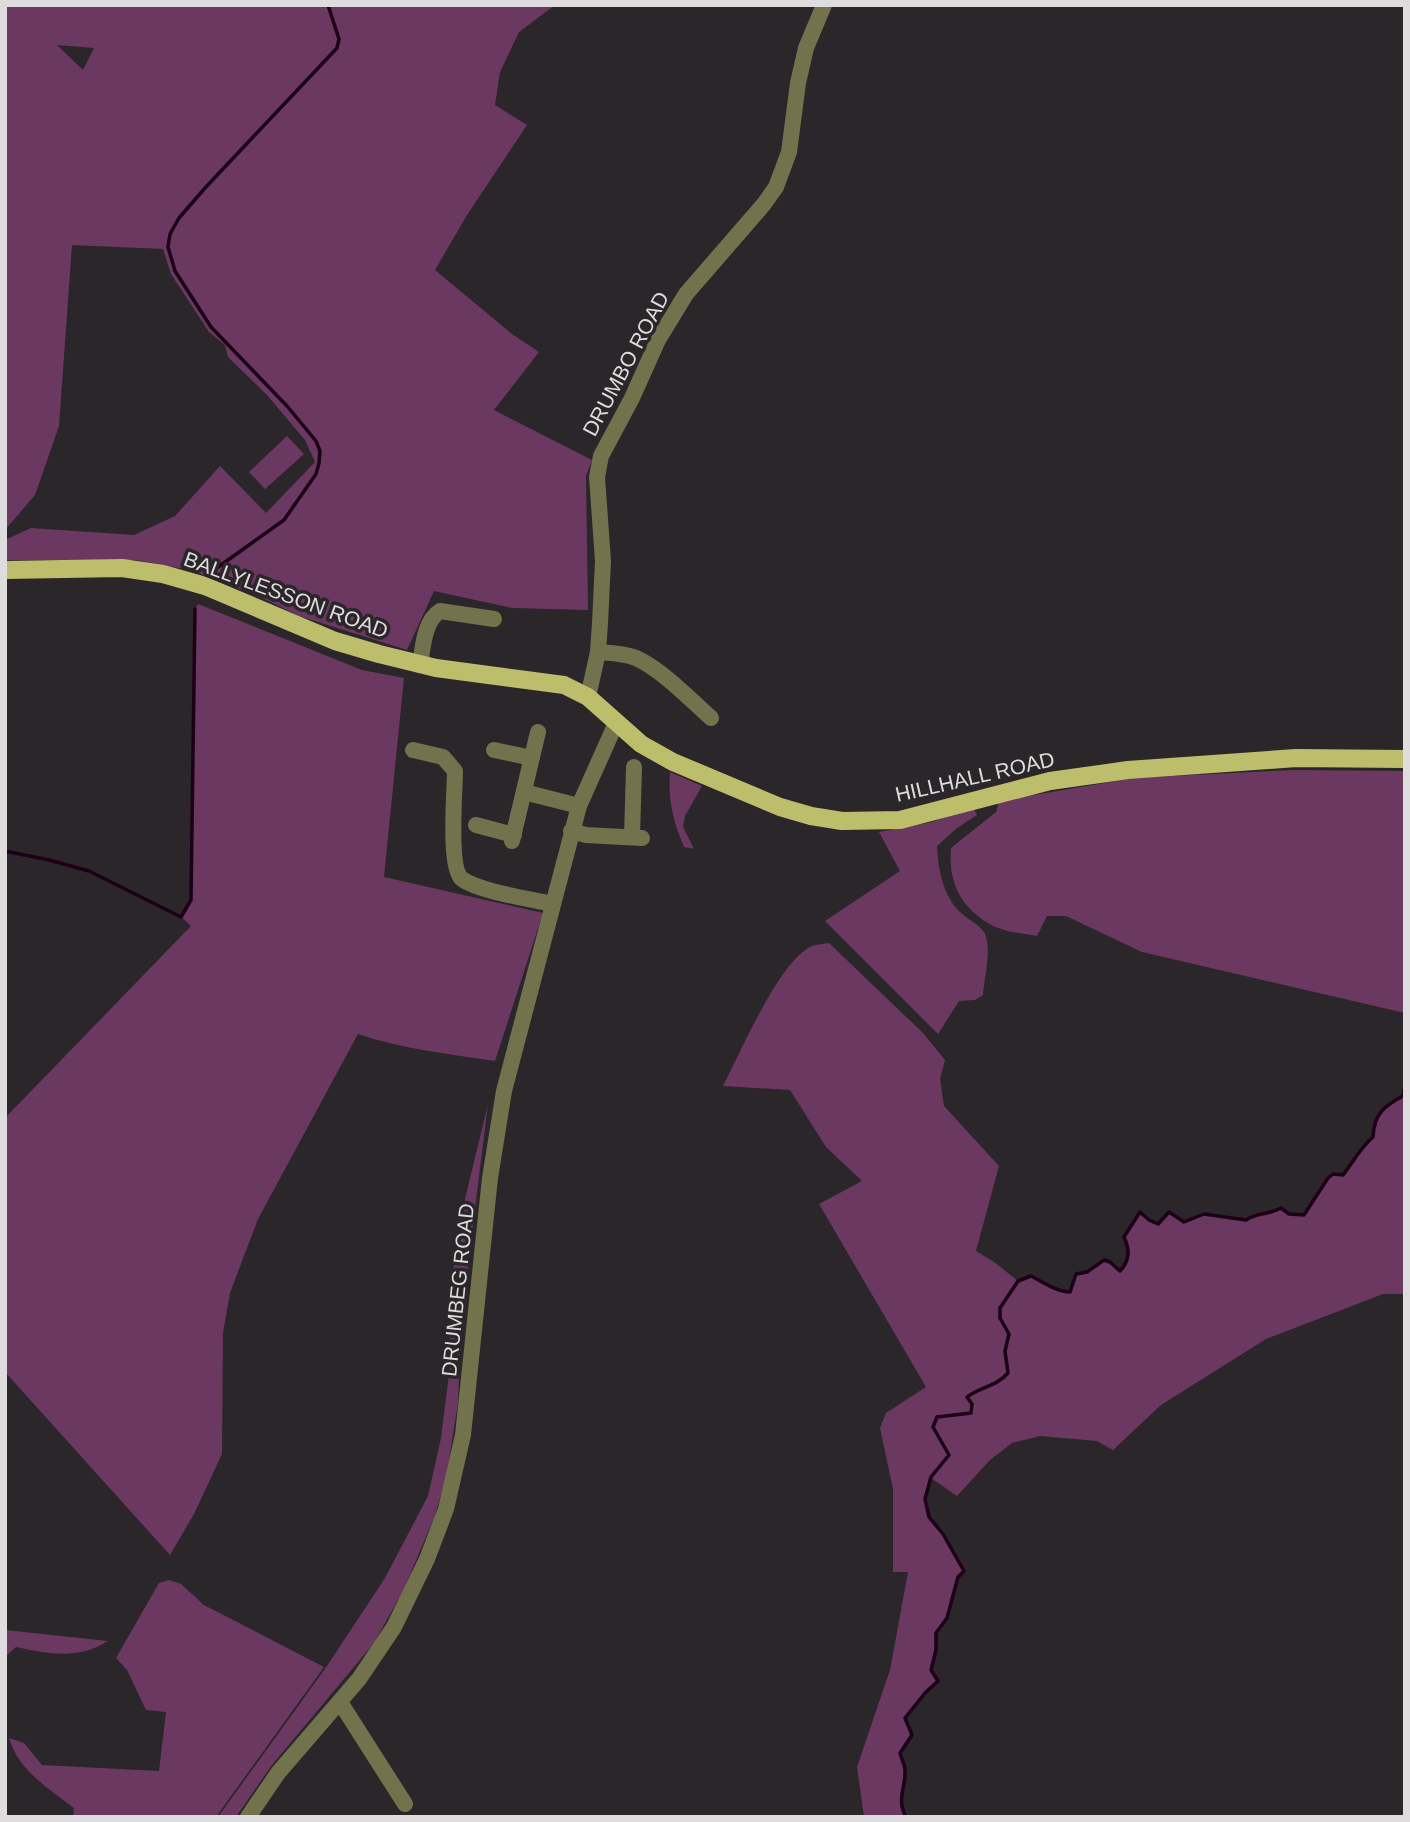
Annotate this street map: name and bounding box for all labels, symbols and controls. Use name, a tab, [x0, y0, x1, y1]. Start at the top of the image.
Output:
street label: DRUMBO ROAD	[578, 288, 673, 440]
street label: BALLYLESSON ROAD	[181, 547, 391, 642]
street label: HILLHALL ROAD	[893, 747, 1057, 806]
street label: DRUMBEG ROAD	[437, 1202, 478, 1378]

